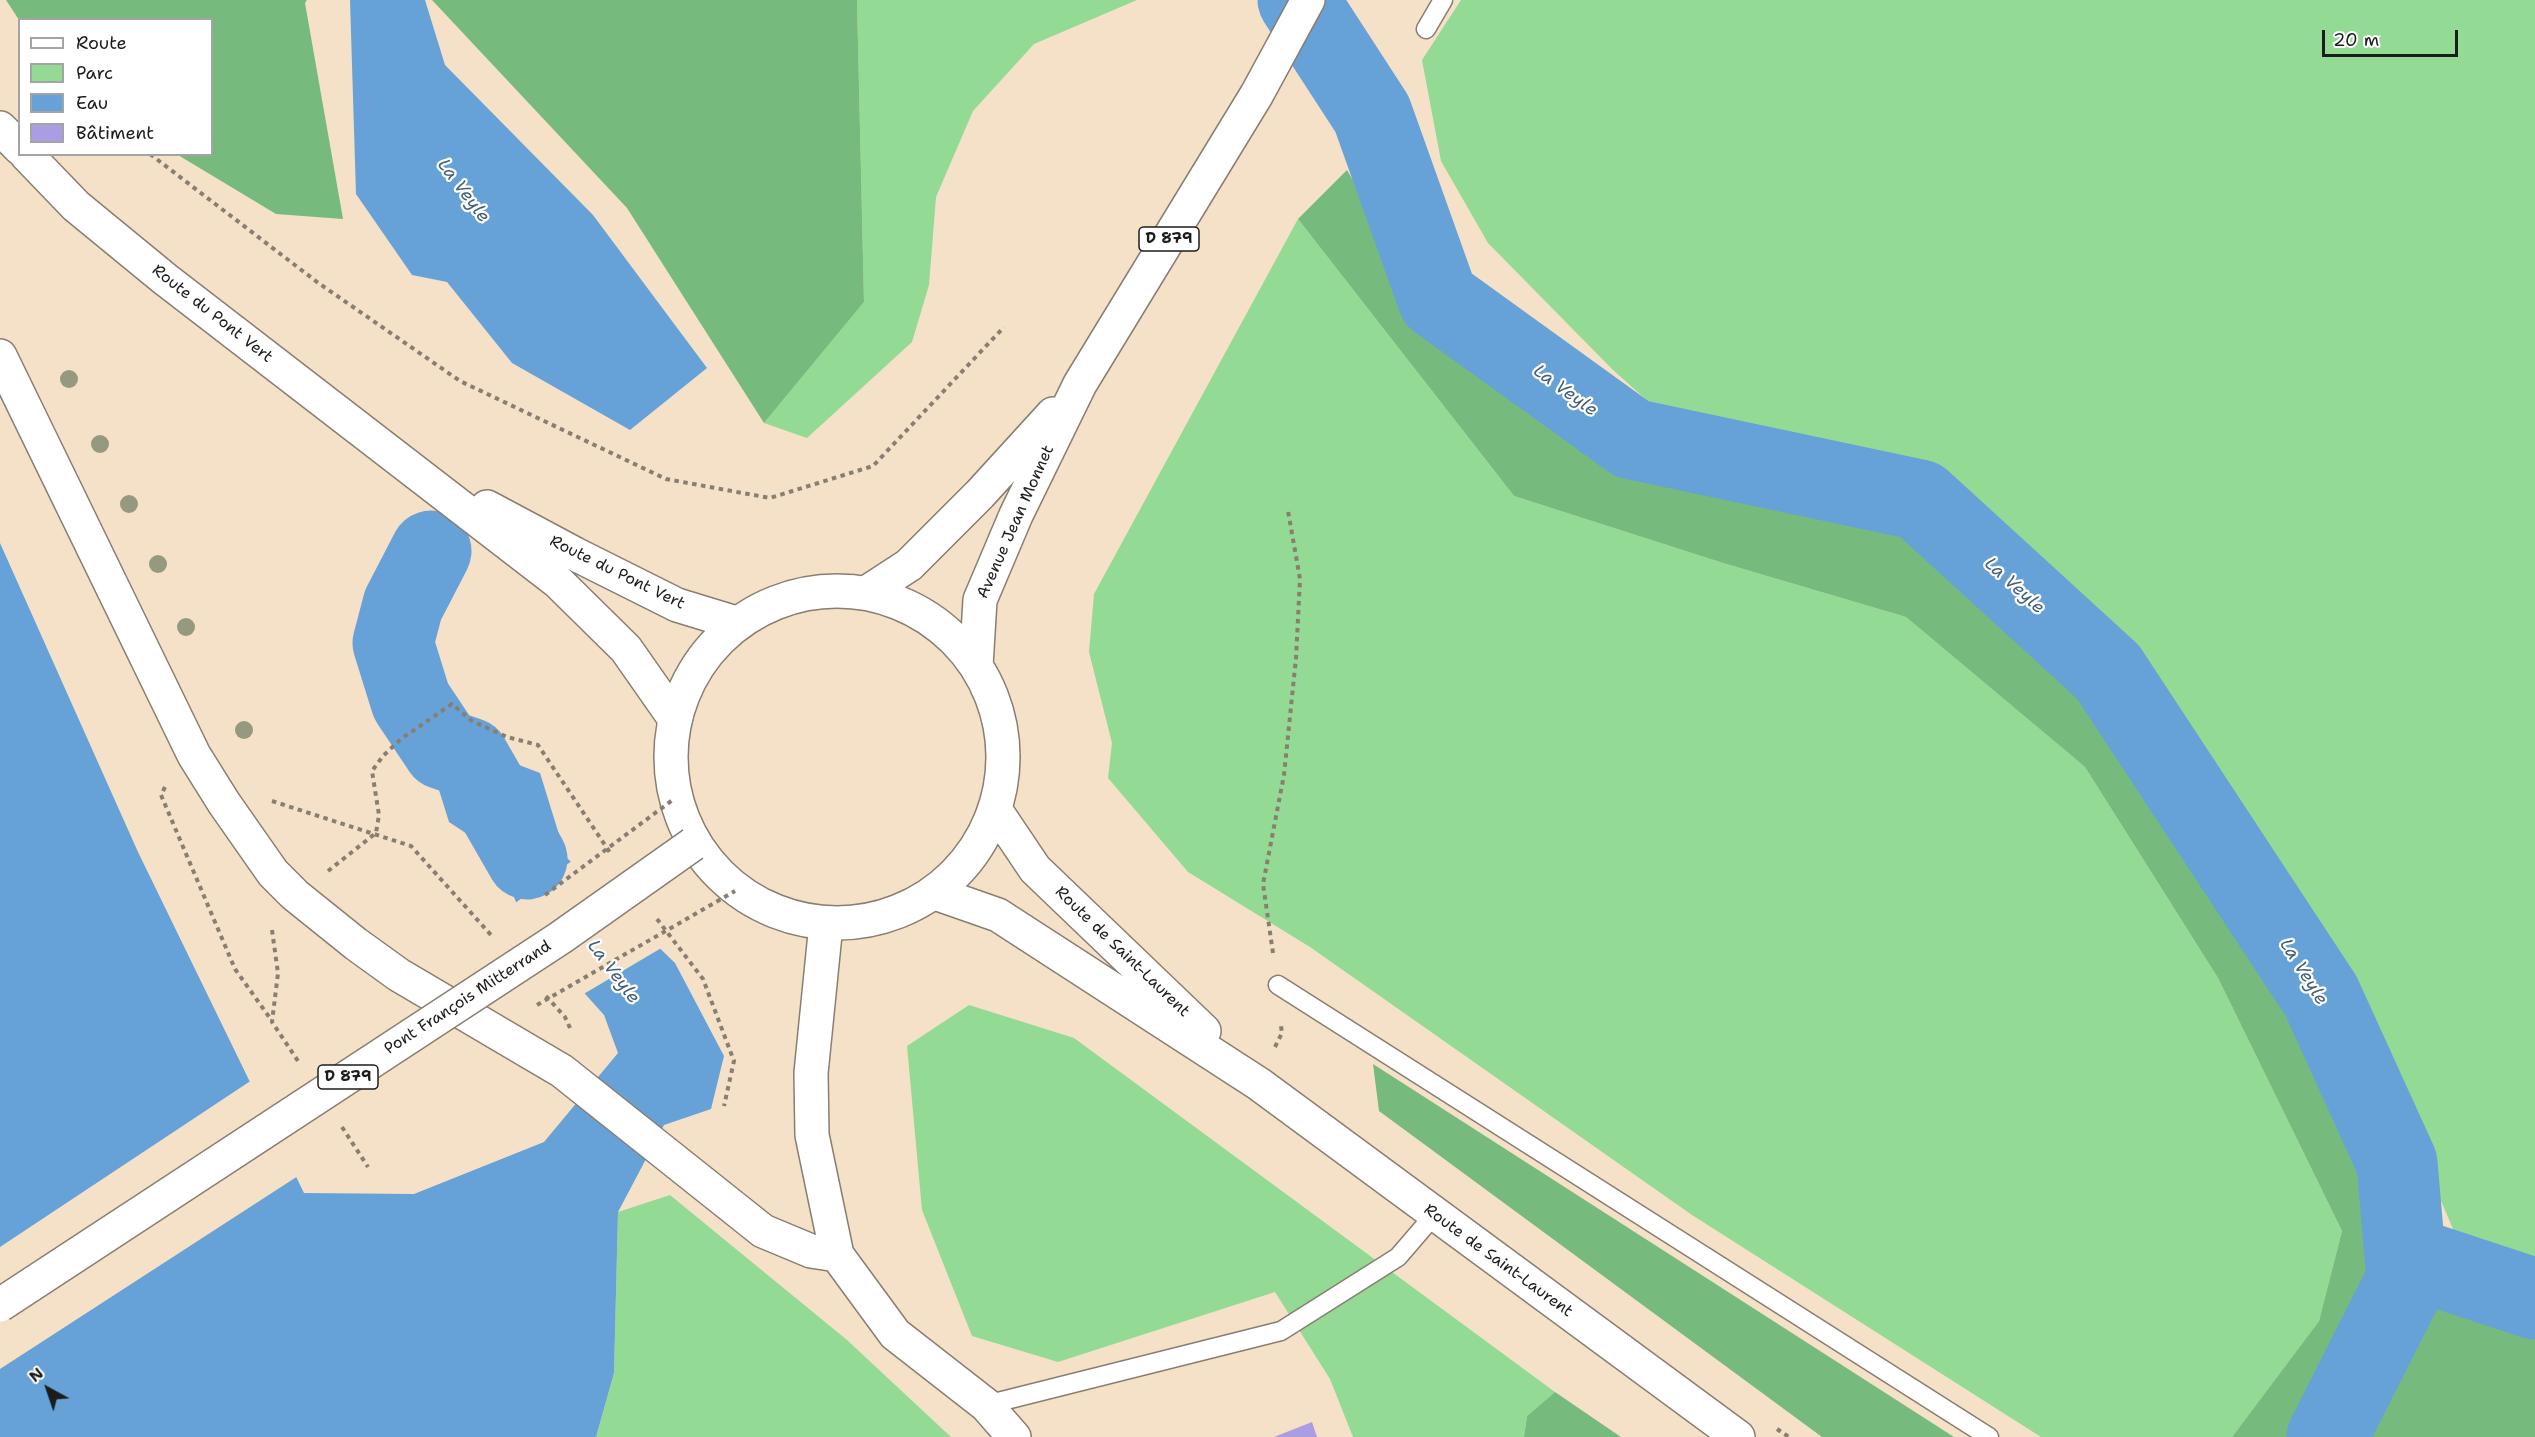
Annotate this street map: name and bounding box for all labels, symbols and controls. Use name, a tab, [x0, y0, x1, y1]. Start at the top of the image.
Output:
legend	[18, 18, 213, 156]
scale bar	[2325, 18, 2462, 56]
text: 20 m	[2333, 28, 2379, 52]
text: Route	[76, 31, 127, 55]
text: Parc	[76, 61, 113, 85]
text: Eau	[76, 91, 108, 115]
text: Bâtiment	[76, 121, 154, 145]
water label: La Veyle	[432, 155, 494, 227]
road number: D 879	[1139, 227, 1199, 251]
street label: Route du Pont Vert	[148, 261, 276, 367]
water label: La Veyle	[1529, 361, 1601, 421]
street label: Avenue Jean Monnet	[974, 442, 1058, 602]
street label: Route du Pont Vert	[546, 532, 688, 614]
water label: La Veyle	[1979, 553, 2049, 619]
street label: Route de Saint-Laurent	[1051, 883, 1193, 1021]
water label: La Veyle	[2274, 935, 2332, 1009]
water label: La Veyle	[582, 936, 644, 1008]
street label: Pont François Mitterrand	[381, 937, 555, 1059]
road number: D 879	[318, 1065, 378, 1089]
street label: Route de Saint-Laurent	[1420, 1200, 1576, 1322]
north arrow	[18, 1359, 78, 1419]
text: N	[24, 1363, 48, 1387]

